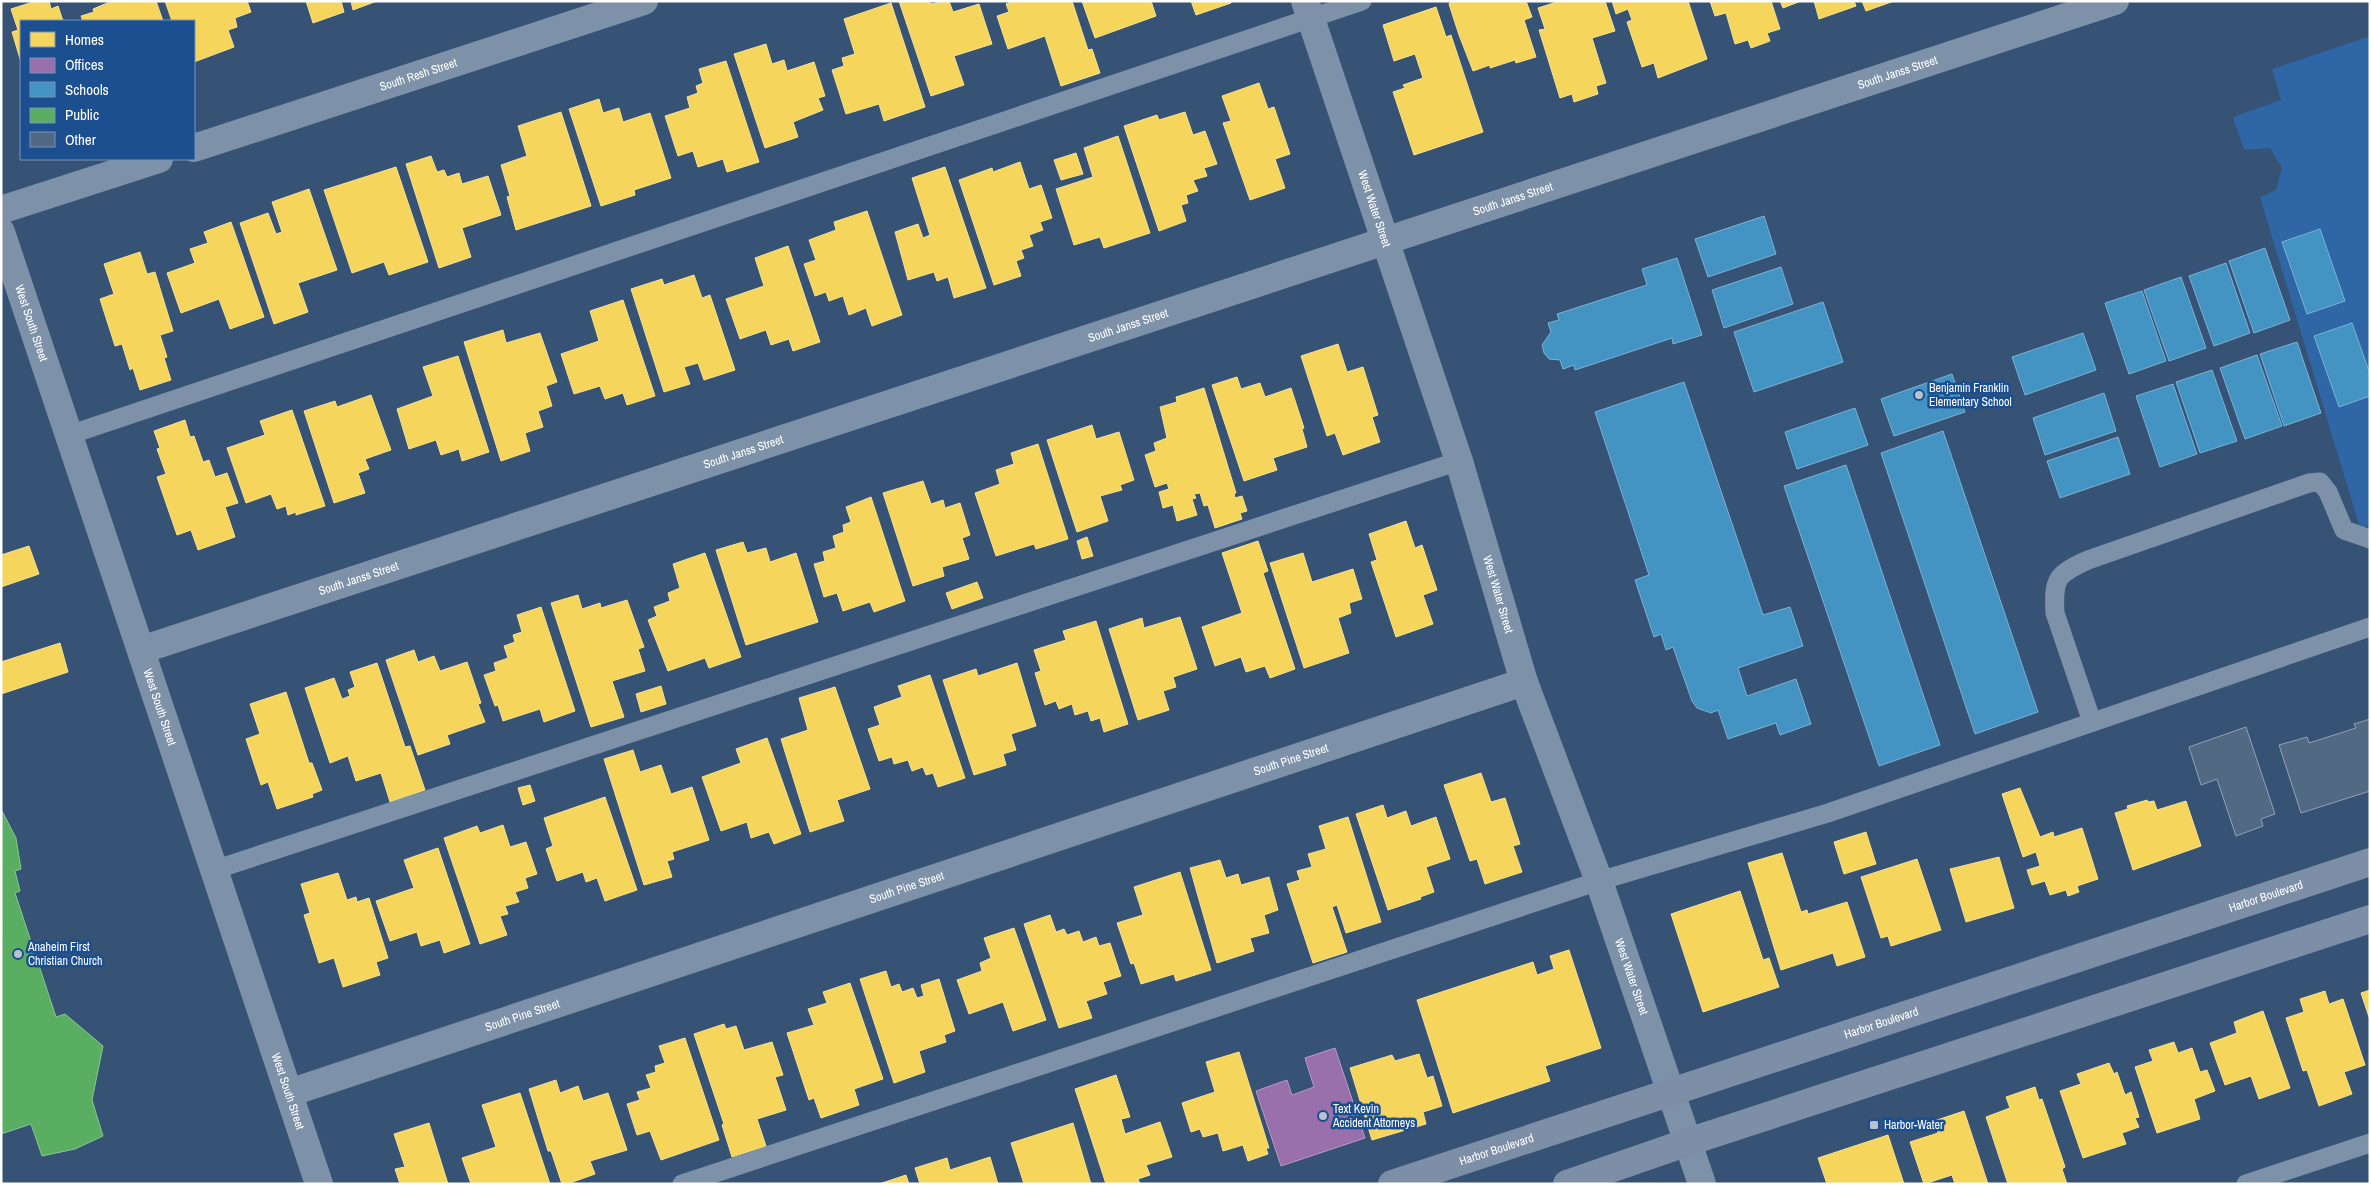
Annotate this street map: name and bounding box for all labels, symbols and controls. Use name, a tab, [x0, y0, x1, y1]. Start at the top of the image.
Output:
legend	[20, 20, 195, 160]
text: Homes	[65, 29, 104, 50]
street label: South Janss Street	[1855, 52, 1940, 93]
text: Offices	[65, 54, 104, 75]
street label: South Resh Street	[378, 55, 459, 95]
text: Schools	[65, 79, 109, 100]
text: Public	[65, 104, 99, 125]
text: Other	[65, 129, 96, 150]
street label: West Water Street	[1354, 168, 1395, 249]
street label: South Janss Street	[1471, 178, 1555, 220]
street label: West South Street	[11, 283, 52, 364]
street label: South Janss Street	[1086, 305, 1170, 346]
place label: Benjamin Franklin Elementary School	[1929, 380, 2012, 410]
marker: Benjamin Franklin Elementary School	[1913, 389, 1925, 401]
street label: South Janss Street	[701, 431, 786, 473]
street label: West Water Street	[1479, 554, 1517, 635]
street label: South Janss Street	[316, 558, 401, 599]
street label: West South Street	[139, 667, 180, 748]
street label: South Pine Street	[1251, 740, 1331, 779]
street label: South Pine Street	[867, 867, 946, 907]
street label: Harbor Boulevard	[2227, 877, 2305, 916]
street label: West Water Street	[1611, 936, 1652, 1017]
place label: Anaheim First Christian Church	[27, 939, 102, 969]
marker: Anaheim First Christian Church	[12, 948, 24, 960]
street label: South Pine Street	[483, 995, 562, 1035]
street label: Harbor Boulevard	[1842, 1003, 1920, 1043]
street label: West South Street	[268, 1051, 308, 1132]
place label: Text Kevin Accident Attorneys	[1332, 1101, 1415, 1131]
marker: Text Kevin Accident Attorneys	[1317, 1110, 1329, 1122]
place label: Harbor-Water	[1884, 1117, 1944, 1133]
marker: Harbor-Water	[1868, 1119, 1880, 1131]
street label: Harbor Boulevard	[1457, 1130, 1536, 1169]

